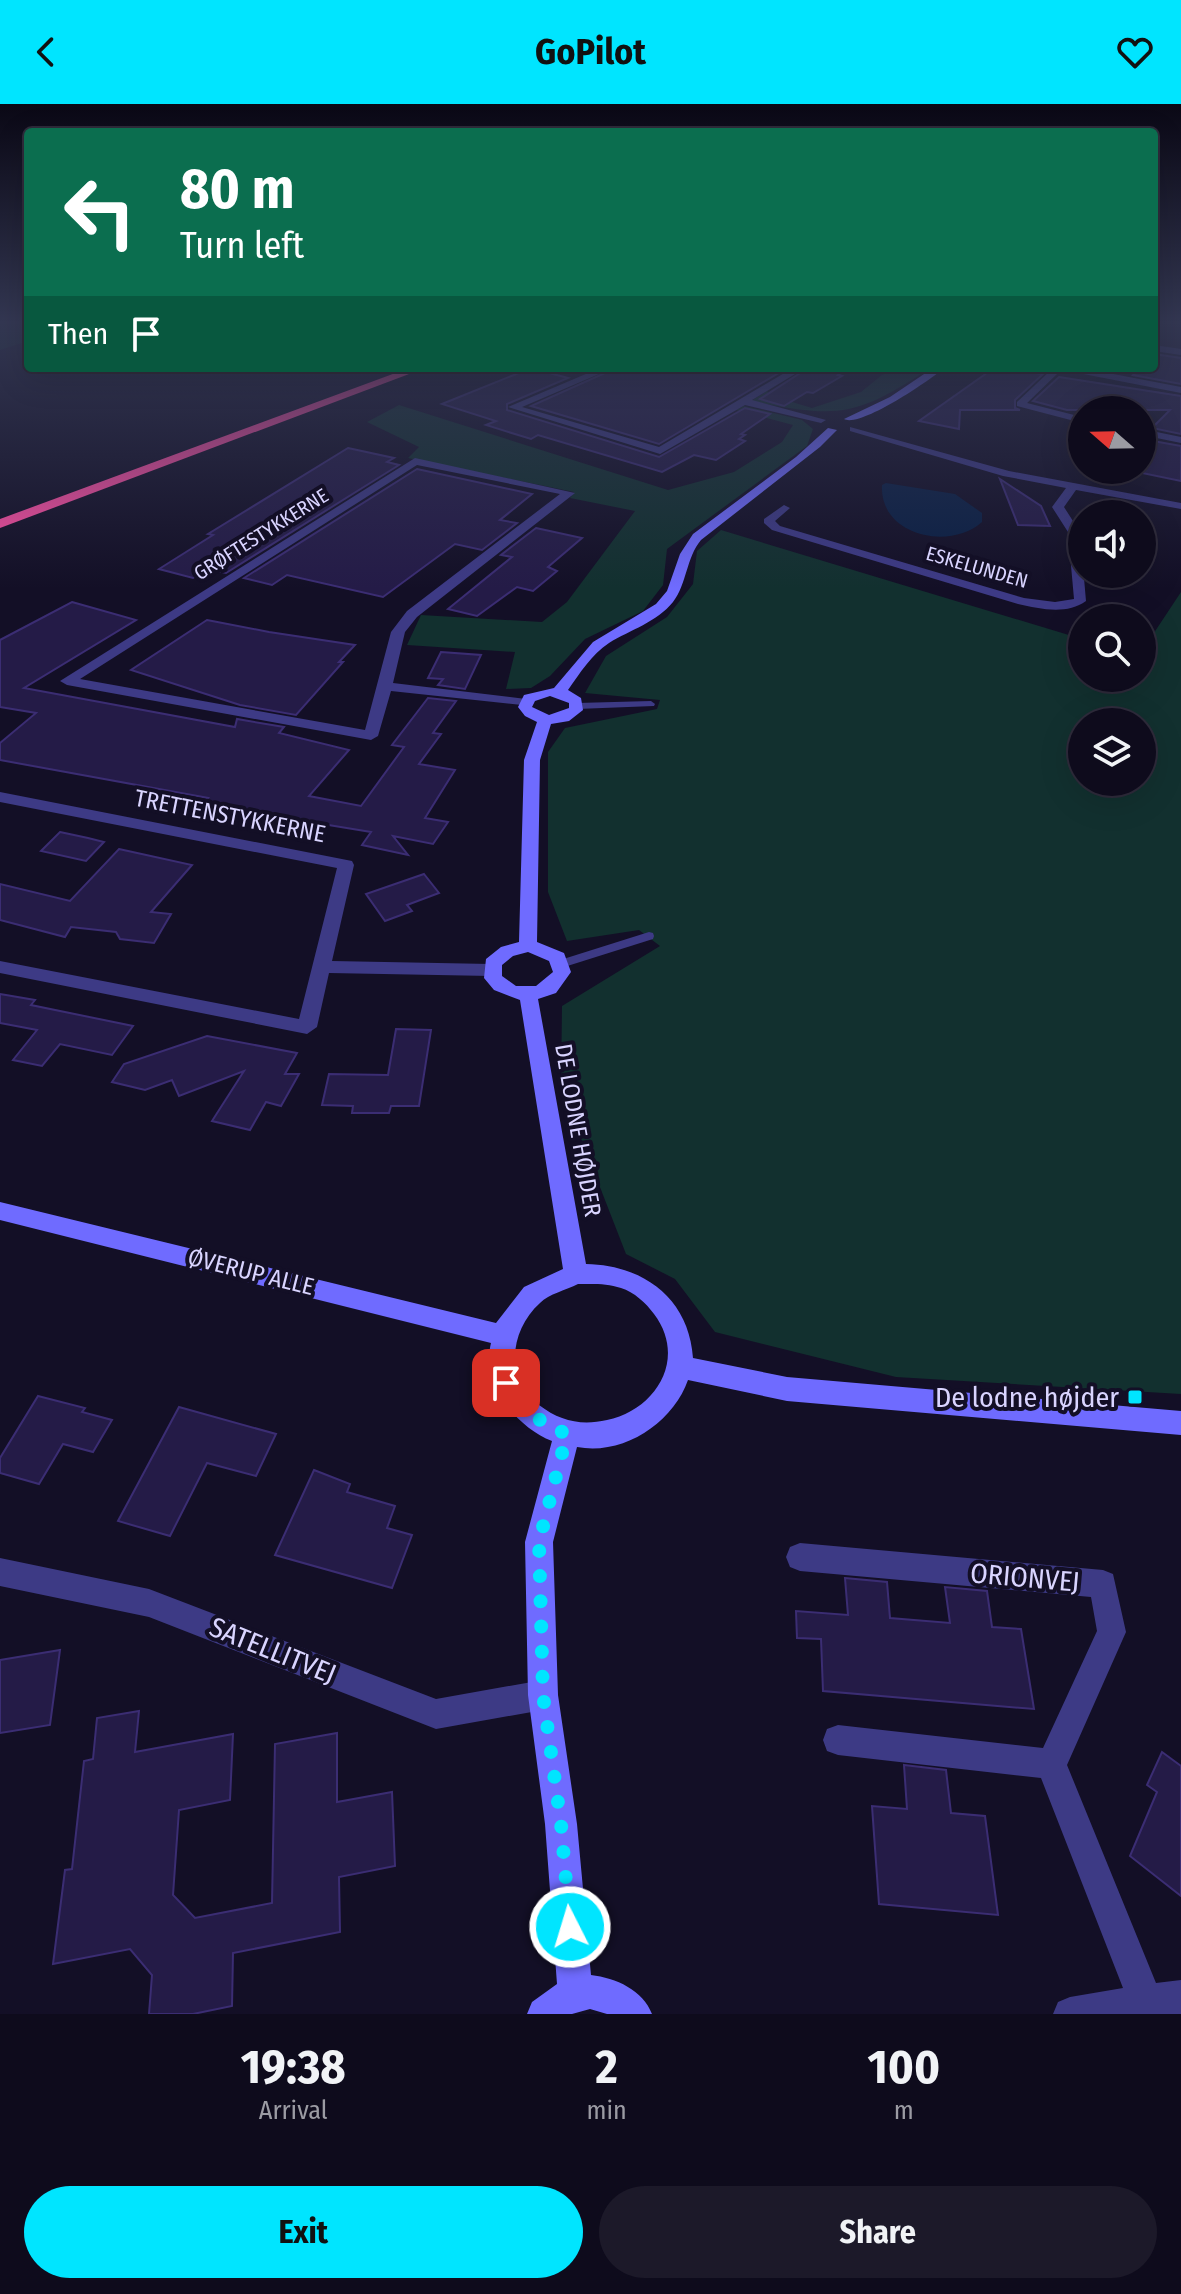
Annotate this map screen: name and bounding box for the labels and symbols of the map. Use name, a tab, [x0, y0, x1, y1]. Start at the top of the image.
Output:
north arrow	[1068, 396, 1156, 484]
street label: GRØFTESTYKKERNE	[190, 483, 332, 585]
street label: ESKELUNDEN	[923, 541, 1031, 593]
street label: TRETTENSTYKKERNE	[132, 784, 328, 848]
street label: DE LODNE HØJDER	[549, 1041, 607, 1219]
street label: ØVERUP ALLE	[185, 1243, 317, 1301]
pin	[472, 1349, 540, 1417]
place label: De lodne højder	[935, 1381, 1119, 1414]
marker: De lodne højder	[1126, 1388, 1144, 1406]
street label: ORIONVEJ	[969, 1556, 1081, 1599]
street label: SATELLITVEJ	[205, 1610, 341, 1691]
position arrow	[528, 1885, 612, 1969]

